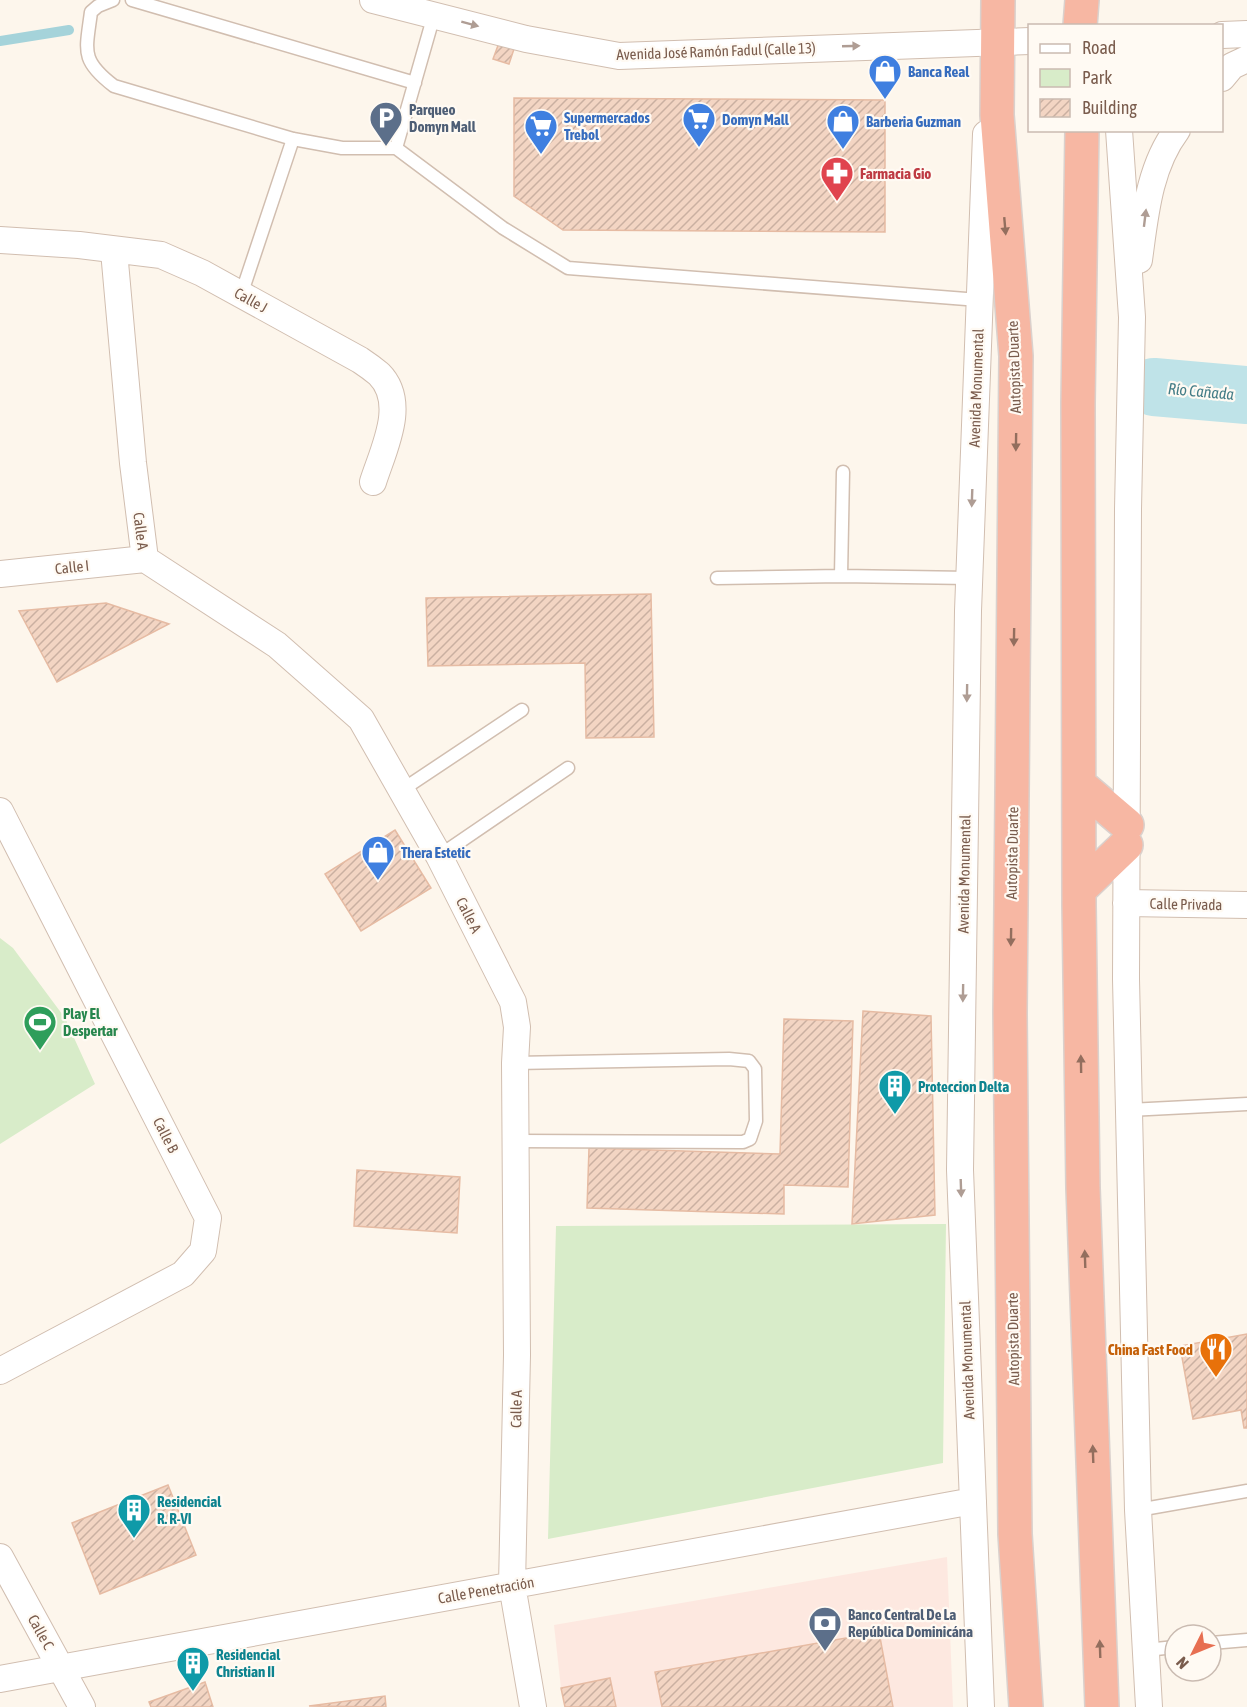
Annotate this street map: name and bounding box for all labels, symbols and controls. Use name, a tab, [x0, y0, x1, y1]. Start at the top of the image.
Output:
one-way arrow	[461, 20, 479, 30]
legend	[1028, 24, 1223, 132]
text: Road	[1082, 37, 1116, 58]
street label: Avenida José Ramón Fadul (Calle 13)	[616, 39, 816, 63]
one-way arrow	[841, 42, 860, 51]
shop icon: Banca Real	[867, 53, 903, 100]
place label: Banca Real	[908, 63, 970, 80]
text: Park	[1082, 67, 1112, 88]
text: Building	[1082, 97, 1137, 118]
parking icon: Parqueo Domyn Mall	[368, 100, 404, 147]
place label: Parqueo Domyn Mall	[409, 101, 477, 135]
supermarket icon: Domyn Mall	[681, 101, 717, 148]
shop icon: Barberia Guzman	[825, 103, 861, 150]
supermarket icon: Supermercados Trebol	[523, 108, 559, 155]
place label: Supermercados Trebol	[564, 109, 651, 143]
place label: Domyn Mall	[722, 111, 790, 128]
place label: Barberia Guzman	[866, 113, 961, 130]
pharmacy icon: Farmacia Gio	[819, 155, 855, 202]
place label: Farmacia Gio	[860, 165, 931, 182]
one-way arrow	[1140, 208, 1149, 227]
one-way arrow	[1000, 217, 1010, 236]
street label: Calle J	[231, 284, 271, 316]
street label: Autopista Duarte	[1004, 320, 1024, 414]
street label: Avenida Monumental	[965, 328, 987, 448]
water label: Río Cañada	[1167, 379, 1235, 403]
one-way arrow	[1011, 432, 1020, 451]
one-way arrow	[967, 489, 977, 508]
street label: Calle A	[130, 511, 152, 551]
street label: Calle I	[54, 557, 90, 577]
one-way arrow	[1009, 627, 1019, 646]
one-way arrow	[962, 684, 972, 703]
street label: Autopista Duarte	[1003, 806, 1021, 900]
street label: Avenida Monumental	[954, 814, 974, 934]
shop icon: Thera Estetic	[360, 834, 396, 881]
place label: Thera Estetic	[401, 844, 471, 861]
street label: Calle A	[453, 894, 485, 936]
street label: Calle Privada	[1149, 895, 1223, 913]
one-way arrow	[1006, 927, 1016, 946]
one-way arrow	[958, 984, 968, 1003]
sports icon: Play El Despertar	[22, 1004, 58, 1051]
place label: Play El Despertar	[63, 1005, 118, 1039]
one-way arrow	[1076, 1054, 1086, 1073]
building icon: Proteccion Delta	[877, 1068, 913, 1115]
place label: Proteccion Delta	[918, 1078, 1009, 1095]
street label: Calle B	[150, 1114, 182, 1156]
one-way arrow	[957, 1179, 966, 1198]
one-way arrow	[1081, 1249, 1090, 1268]
street label: Autopista Duarte	[1004, 1292, 1022, 1386]
street label: Avenida Monumental	[956, 1300, 978, 1420]
restaurant icon: China Fast Food	[1198, 1331, 1234, 1378]
place label: China Fast Food	[1108, 1341, 1193, 1358]
street label: Calle A	[507, 1389, 525, 1428]
one-way arrow	[1088, 1444, 1097, 1463]
building icon: Residencial R. R-VI	[116, 1492, 152, 1539]
place label: Residencial R. R-VI	[157, 1493, 222, 1527]
street label: Calle Penetración	[437, 1573, 535, 1607]
bank icon: Banco Central De La República Dominicána	[807, 1605, 843, 1652]
place label: Banco Central De La República Dominicána	[848, 1606, 973, 1640]
street label: Calle C	[25, 1612, 58, 1653]
north arrow	[1163, 1623, 1223, 1683]
one-way arrow	[1095, 1639, 1104, 1658]
building icon: Residencial Christian II	[175, 1645, 211, 1692]
place label: Residencial Christian II	[216, 1646, 281, 1680]
text: N	[1172, 1654, 1192, 1673]

